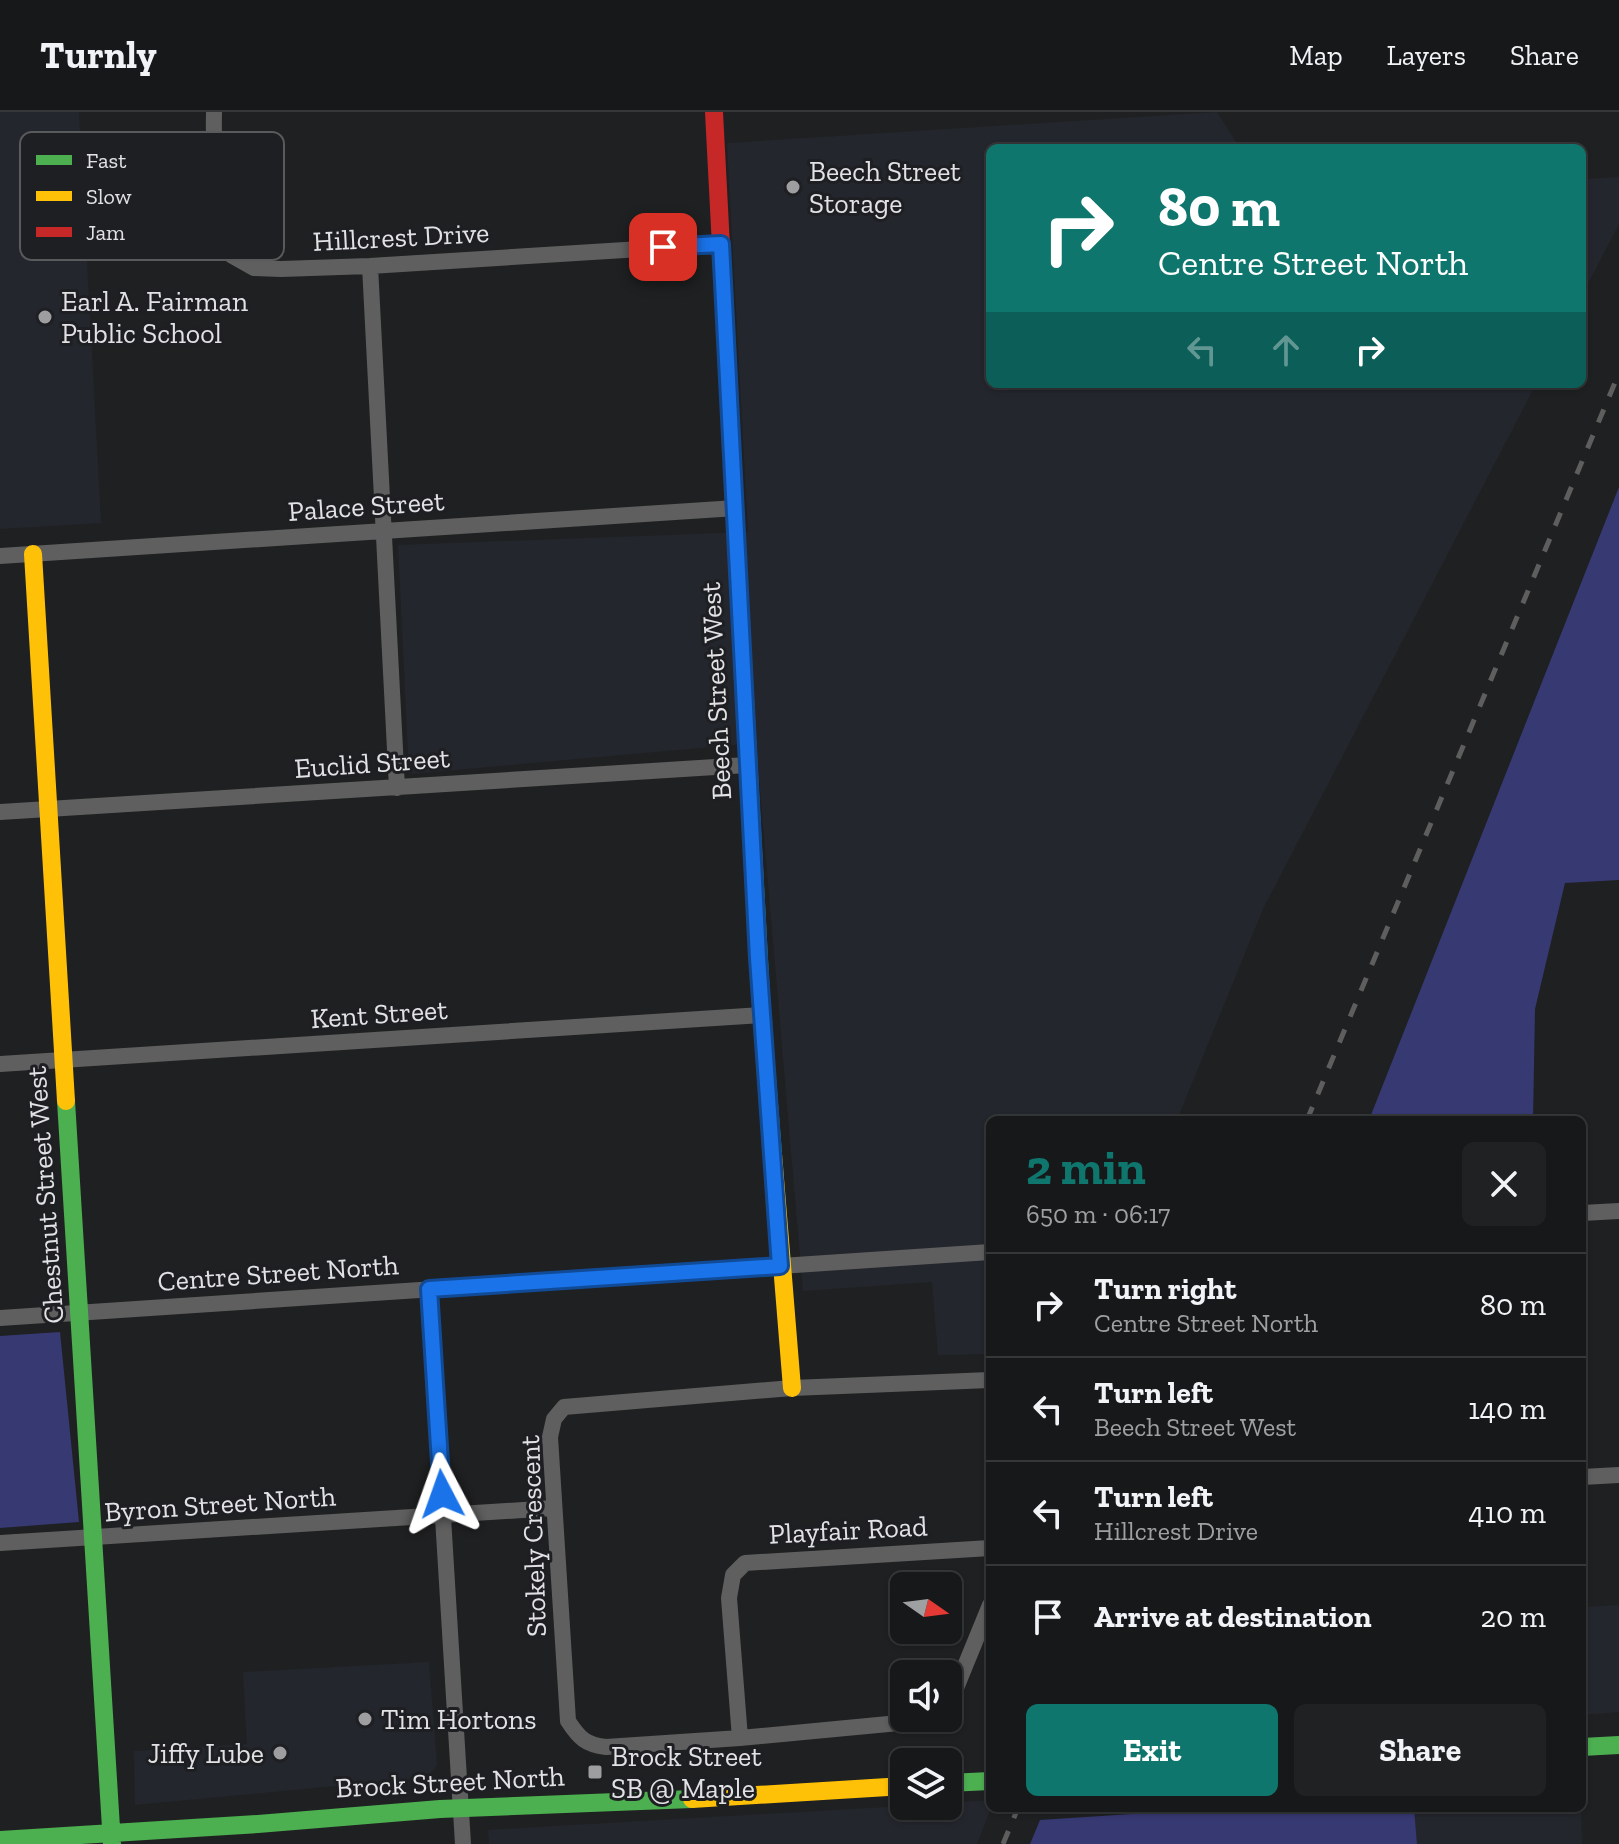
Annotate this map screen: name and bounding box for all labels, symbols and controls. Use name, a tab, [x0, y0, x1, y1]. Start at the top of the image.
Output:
text: Turnly	[40, 32, 157, 78]
text: Map	[1289, 39, 1343, 72]
text: Layers	[1387, 39, 1466, 72]
text: Share	[1510, 39, 1579, 72]
legend	[20, 132, 284, 260]
text: Fast	[86, 147, 127, 174]
place label: Beech Street Storage	[809, 155, 961, 220]
text: 80 m	[1158, 173, 1280, 240]
icon: right	[1026, 176, 1130, 280]
marker: Beech Street Storage	[784, 178, 802, 196]
text: Slow	[86, 183, 132, 210]
pin	[629, 213, 697, 281]
street label: Hillcrest Drive	[312, 216, 490, 258]
text: Jam	[86, 219, 125, 246]
icon: arrive	[641, 225, 685, 269]
text: Centre Street North	[1158, 241, 1468, 284]
place label: Earl A. Fairman Public School	[61, 285, 248, 350]
marker: Earl A. Fairman Public School	[36, 308, 54, 326]
icon: left	[1180, 328, 1224, 372]
icon: ahead	[1264, 328, 1308, 372]
icon: right	[1348, 328, 1392, 372]
street label: Palace Street	[287, 484, 446, 528]
street label: Beech Street West	[694, 581, 738, 801]
street label: Euclid Street	[293, 741, 452, 785]
street label: Kent Street	[309, 993, 449, 1035]
street label: Chestnut Street West	[20, 1065, 70, 1325]
text: 2 min	[1026, 1139, 1146, 1196]
button: close	[1462, 1142, 1546, 1226]
text: 650 m · 06:17	[1026, 1198, 1170, 1230]
street label: Centre Street North	[156, 1248, 400, 1298]
text: Turn right	[1094, 1271, 1236, 1307]
icon: right	[1026, 1283, 1070, 1327]
text: 80 m	[1480, 1287, 1546, 1323]
text: Centre Street North	[1094, 1307, 1318, 1339]
text: Turn left	[1094, 1375, 1213, 1411]
icon: left	[1026, 1387, 1070, 1431]
text: 140 m	[1468, 1391, 1546, 1427]
text: Beech Street West	[1094, 1411, 1296, 1443]
street label: Stokely Crescent	[513, 1434, 553, 1637]
position arrow	[400, 1452, 484, 1536]
street label: Byron Street North	[103, 1479, 337, 1529]
text: Turn left	[1094, 1479, 1213, 1515]
icon: left	[1026, 1491, 1070, 1535]
text: 410 m	[1468, 1495, 1546, 1531]
street label: Playfair Road	[768, 1509, 928, 1551]
text: Hillcrest Drive	[1094, 1515, 1258, 1547]
north arrow	[890, 1572, 962, 1644]
map controls	[890, 1572, 962, 1820]
icon: arrive	[1026, 1595, 1070, 1639]
text: Arrive at destination	[1094, 1599, 1371, 1635]
text: 20 m	[1481, 1599, 1546, 1635]
button: sound	[890, 1660, 962, 1732]
place label: Tim Hortons	[381, 1703, 536, 1736]
button: Exit	[1026, 1704, 1278, 1796]
button: Share	[1294, 1704, 1546, 1796]
marker: Tim Hortons	[356, 1710, 374, 1728]
place label: Jiffy Lube	[148, 1737, 264, 1770]
place label: Brock Street SB @ Maple	[611, 1740, 762, 1805]
marker: Jiffy Lube	[271, 1744, 289, 1762]
button: layers	[890, 1748, 962, 1820]
street label: Brock Street North	[335, 1760, 566, 1804]
marker: Brock Street SB @ Maple	[586, 1763, 604, 1781]

